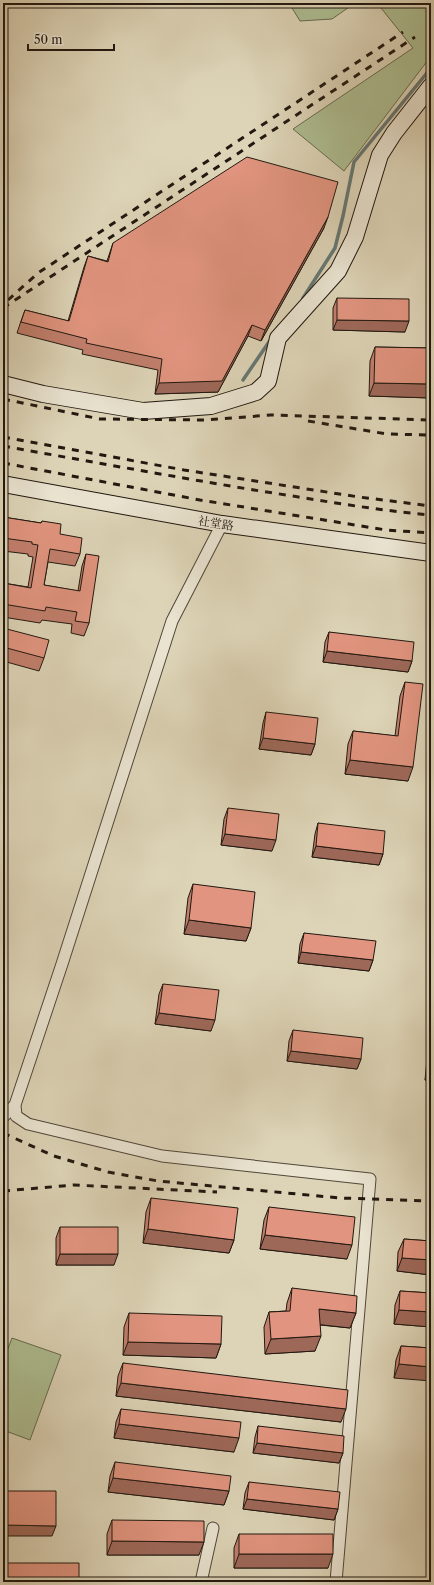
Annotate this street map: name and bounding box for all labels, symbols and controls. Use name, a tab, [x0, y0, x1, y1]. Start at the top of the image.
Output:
scale bar	[28, 26, 114, 52]
text: 50 m	[34, 32, 63, 47]
street label: 社堂路	[197, 513, 235, 533]

